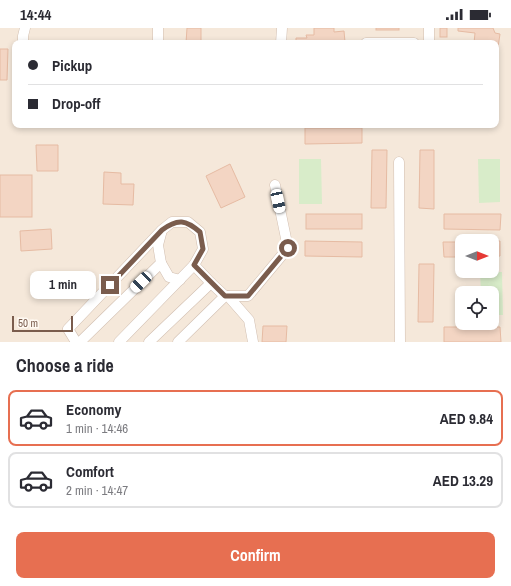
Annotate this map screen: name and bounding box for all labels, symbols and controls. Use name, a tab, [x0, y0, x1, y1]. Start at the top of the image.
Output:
text: 14:44	[20, 4, 51, 25]
text: Pickup	[52, 55, 92, 76]
text: Drop-off	[52, 93, 101, 114]
car	[270, 188, 286, 214]
north arrow	[455, 234, 499, 278]
map controls	[455, 234, 499, 330]
route start	[279, 239, 297, 257]
car	[128, 269, 154, 295]
callout: 1 min	[30, 271, 96, 299]
text: 1 min	[49, 276, 77, 293]
route end	[101, 276, 119, 294]
button: locate	[455, 286, 499, 330]
scale bar	[12, 314, 73, 333]
text: 50 m	[18, 316, 38, 330]
text: Choose a ride	[16, 353, 114, 378]
text: Economy	[66, 399, 121, 420]
icon: car	[18, 400, 54, 436]
text: AED 9.84	[440, 408, 493, 429]
text: 1 min · 14:46	[66, 420, 128, 437]
text: Comfort	[66, 461, 114, 482]
icon: car	[18, 462, 54, 498]
text: AED 13.29	[433, 470, 493, 491]
text: 2 min · 14:47	[66, 482, 128, 499]
button: Confirm	[16, 532, 495, 578]

